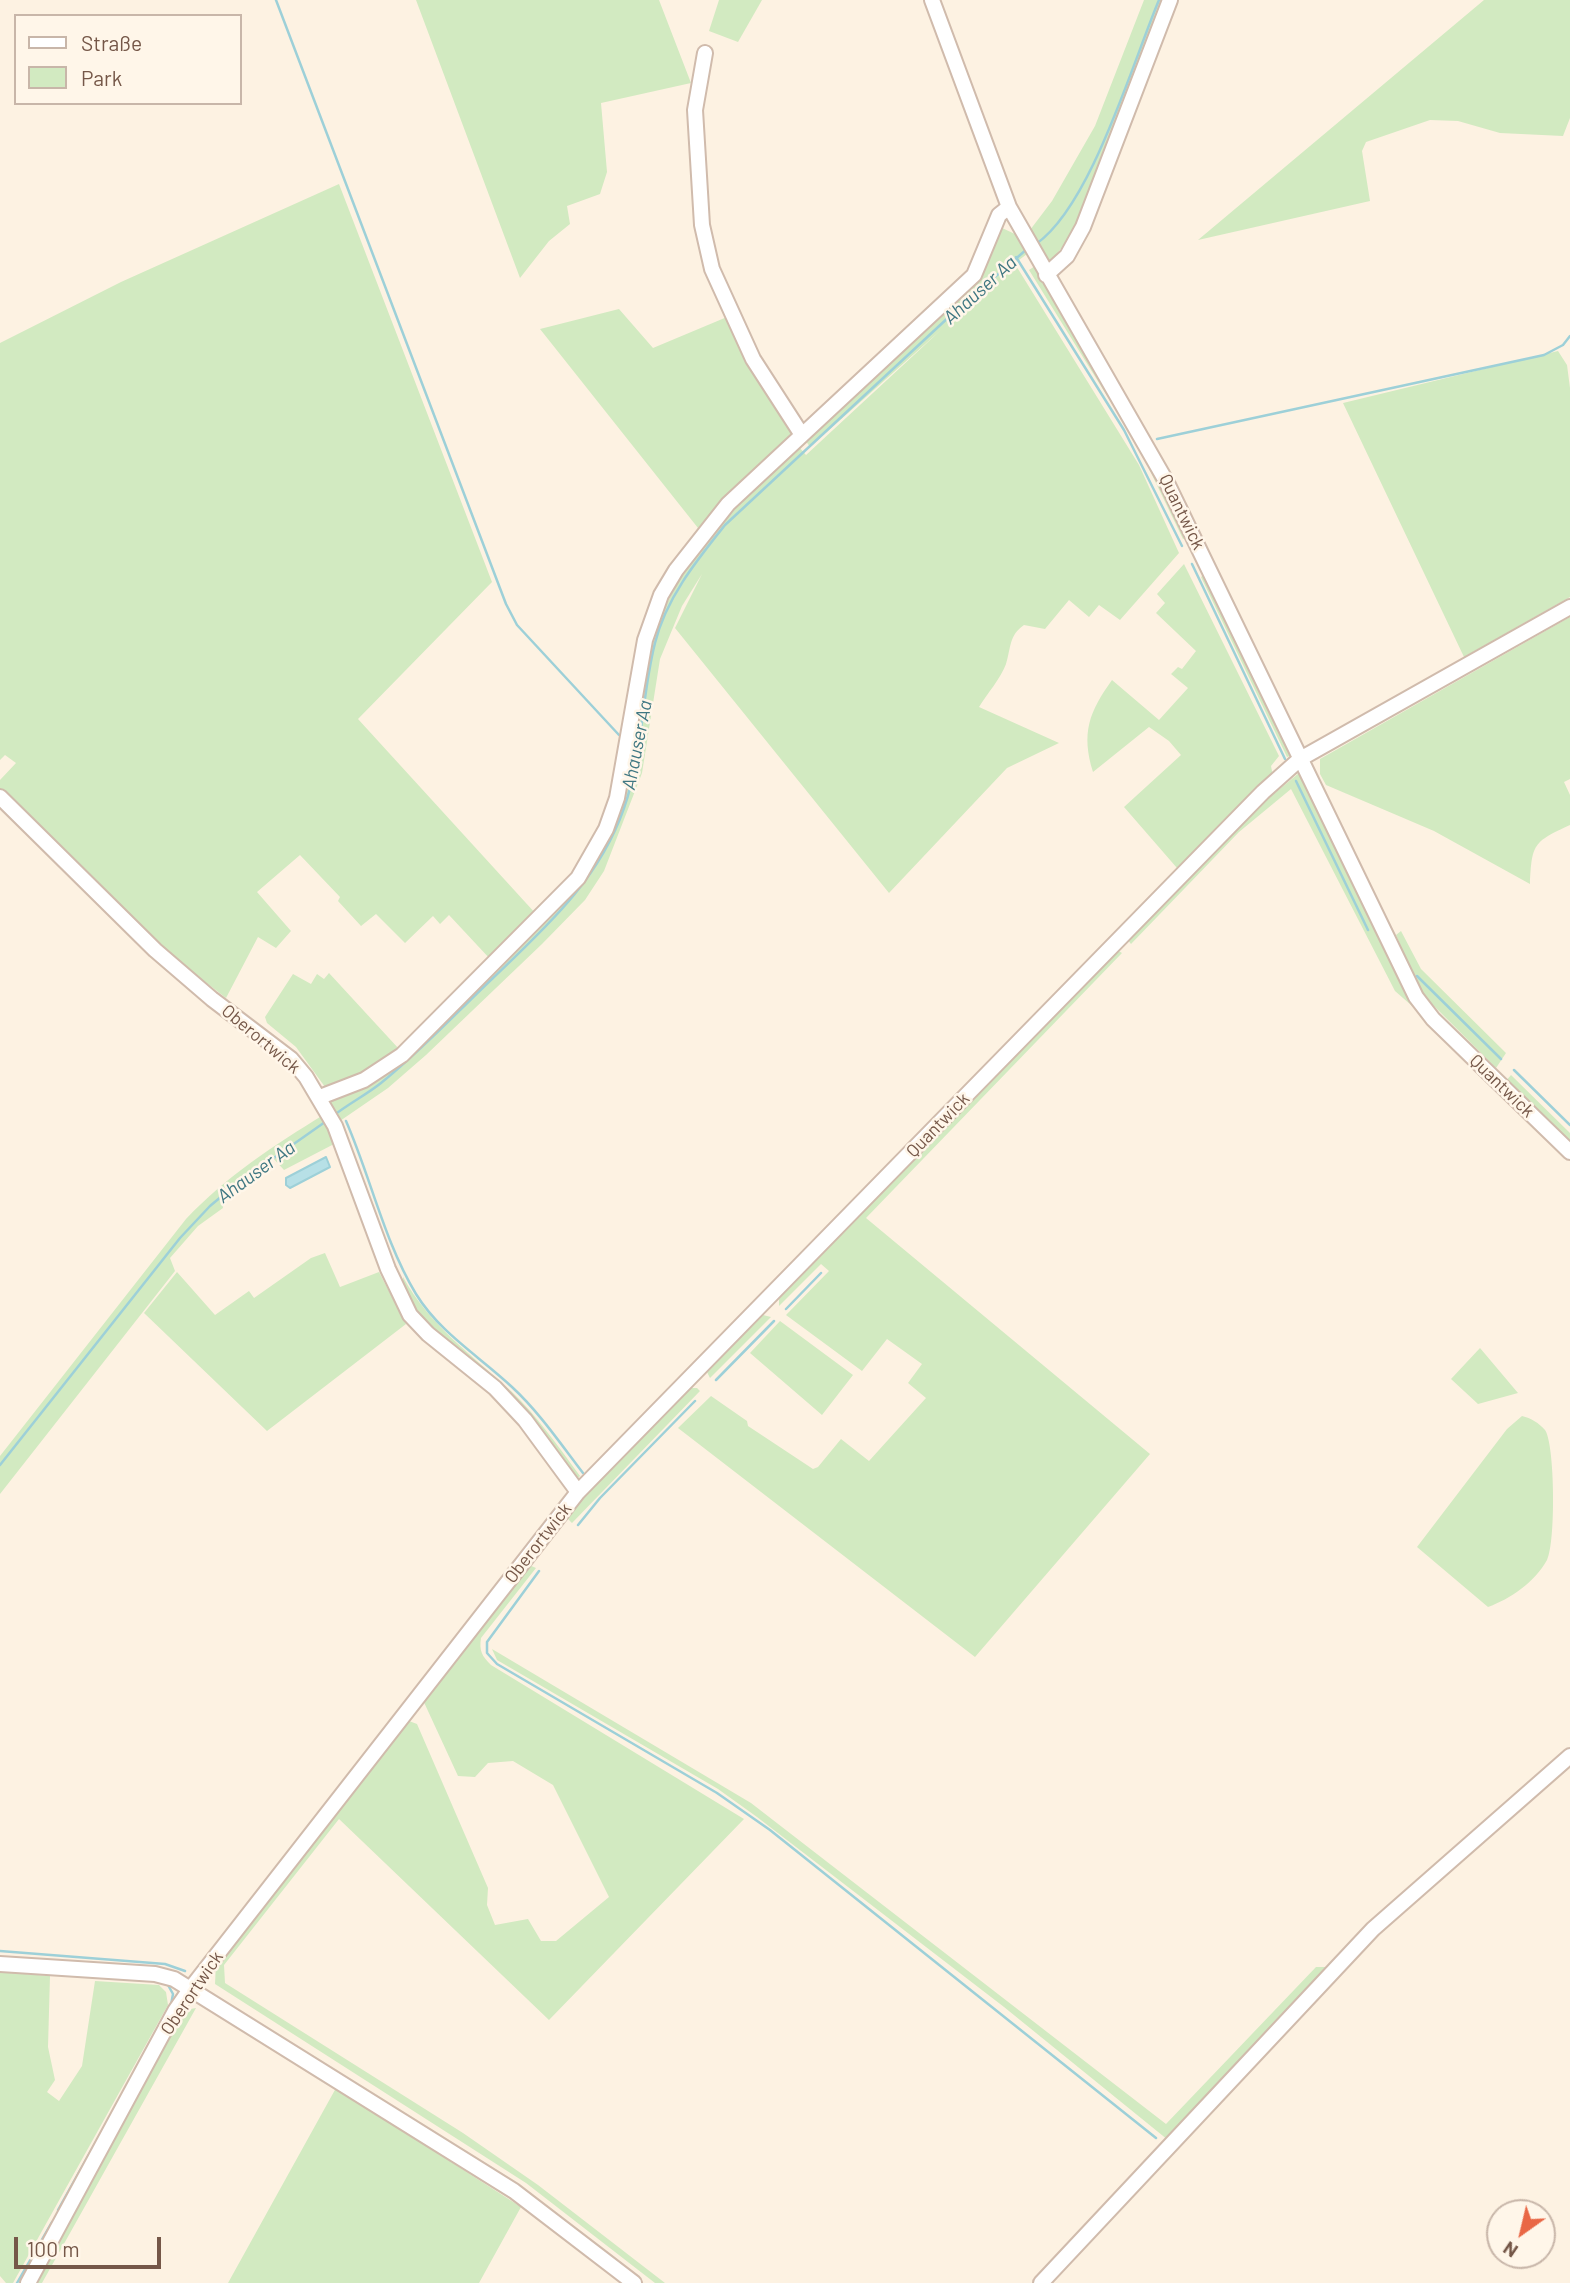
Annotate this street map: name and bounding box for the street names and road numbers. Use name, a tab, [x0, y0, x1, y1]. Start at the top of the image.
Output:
street label: Quantwick	[1154, 471, 1210, 553]
street label: Oberortwick	[217, 1000, 305, 1078]
street label: Quantwick	[1465, 1050, 1539, 1122]
street label: Quantwick	[902, 1088, 974, 1162]
street label: Oberortwick	[500, 1499, 576, 1587]
street label: Oberortwick	[156, 1947, 228, 2039]

